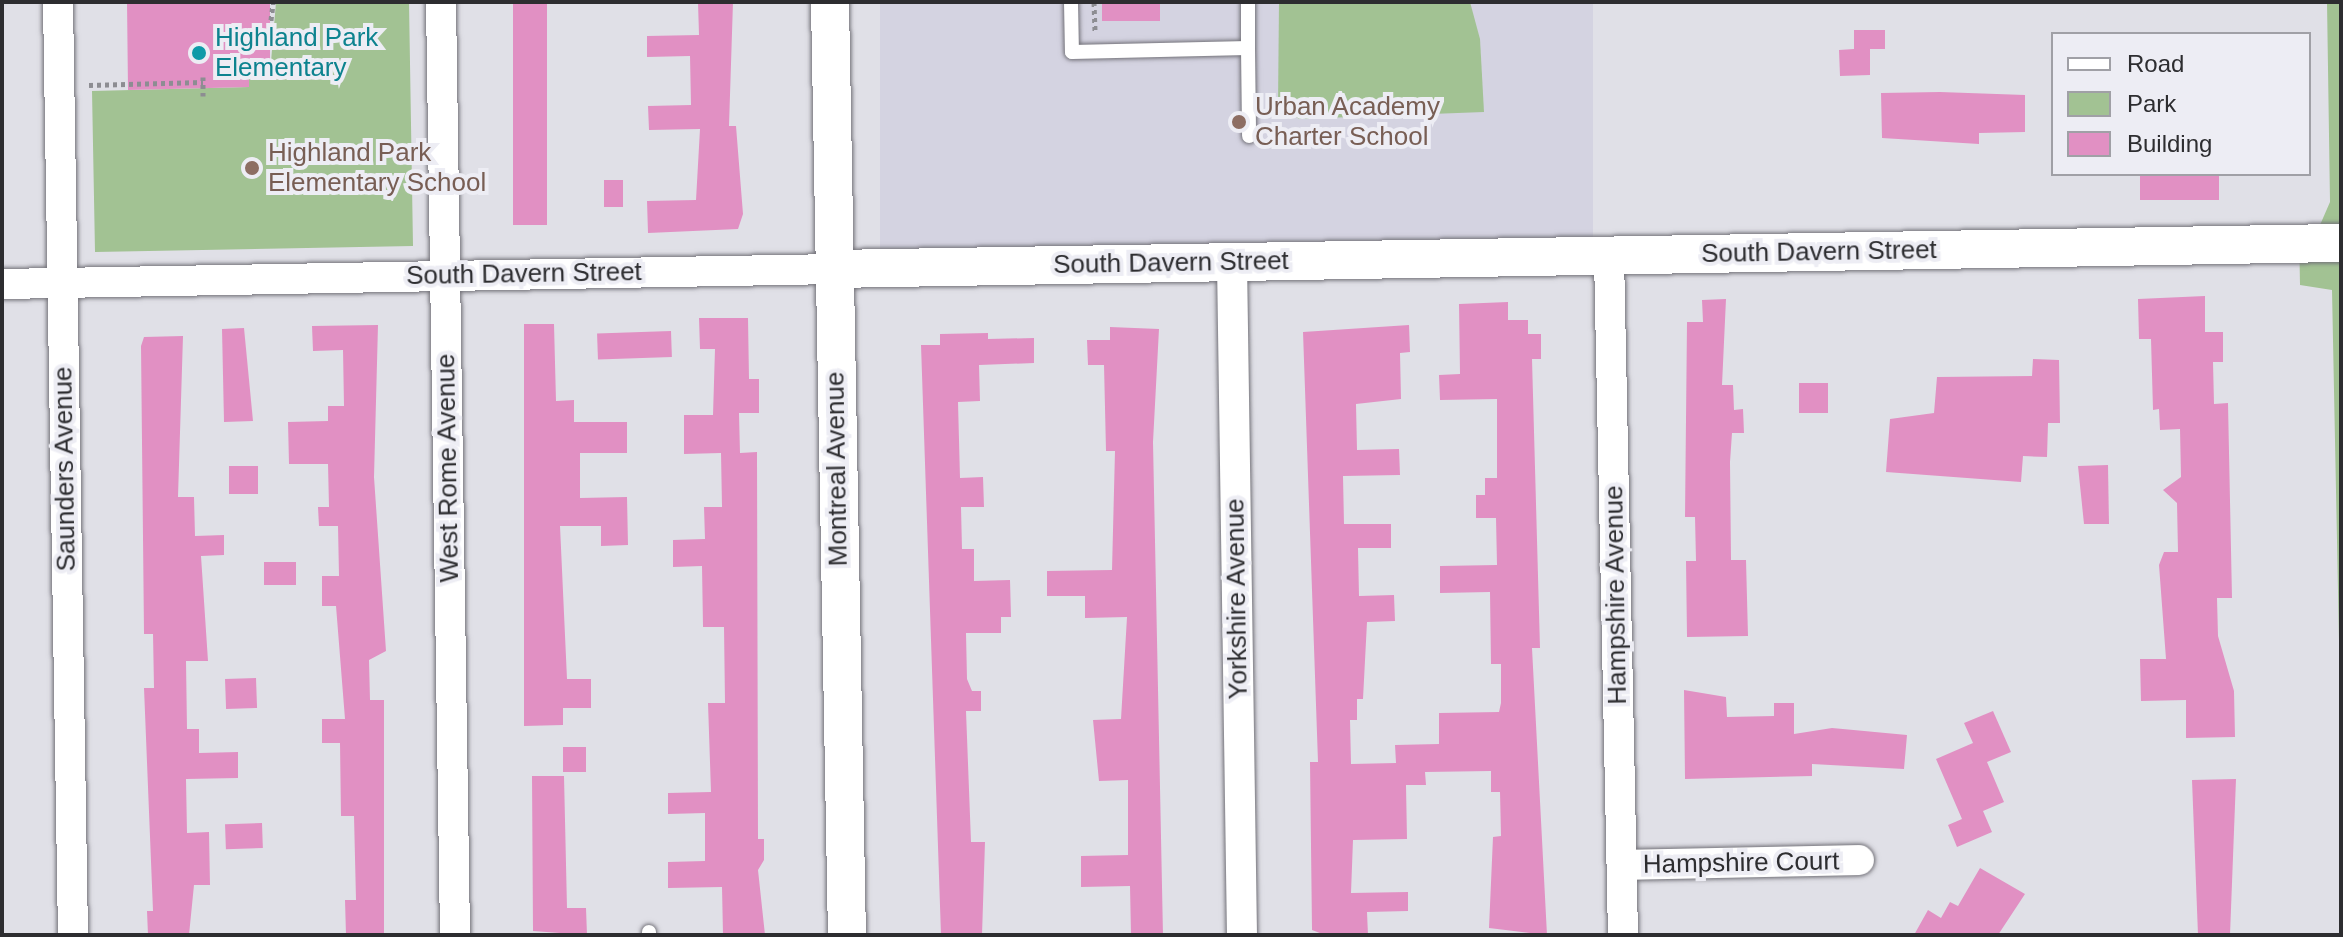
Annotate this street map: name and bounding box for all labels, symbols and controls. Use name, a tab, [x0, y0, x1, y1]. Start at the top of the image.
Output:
place label: Highland Park Elementary	[215, 22, 378, 84]
legend	[2051, 32, 2311, 176]
marker: Highland Park Elementary	[190, 44, 208, 62]
text: Road	[2127, 50, 2184, 77]
text: Park	[2127, 90, 2176, 117]
place label: Urban Academy Charter School	[1255, 91, 1441, 152]
marker: Urban Academy Charter School	[1230, 113, 1248, 131]
text: Building	[2127, 130, 2212, 157]
place label: Highland Park Elementary School	[268, 137, 486, 198]
marker: Highland Park Elementary School	[243, 159, 261, 177]
street label: South Davern Street	[1701, 234, 1937, 270]
street label: South Davern Street	[1053, 245, 1289, 281]
street label: South Davern Street	[406, 256, 642, 292]
street label: West Rome Avenue	[430, 353, 466, 583]
street label: Saunders Avenue	[48, 366, 82, 572]
street label: Montreal Avenue	[820, 371, 854, 567]
street label: Hampshire Avenue	[1598, 484, 1634, 706]
street label: Yorkshire Avenue	[1220, 498, 1254, 700]
street label: Hampshire Court	[1642, 846, 1840, 880]

